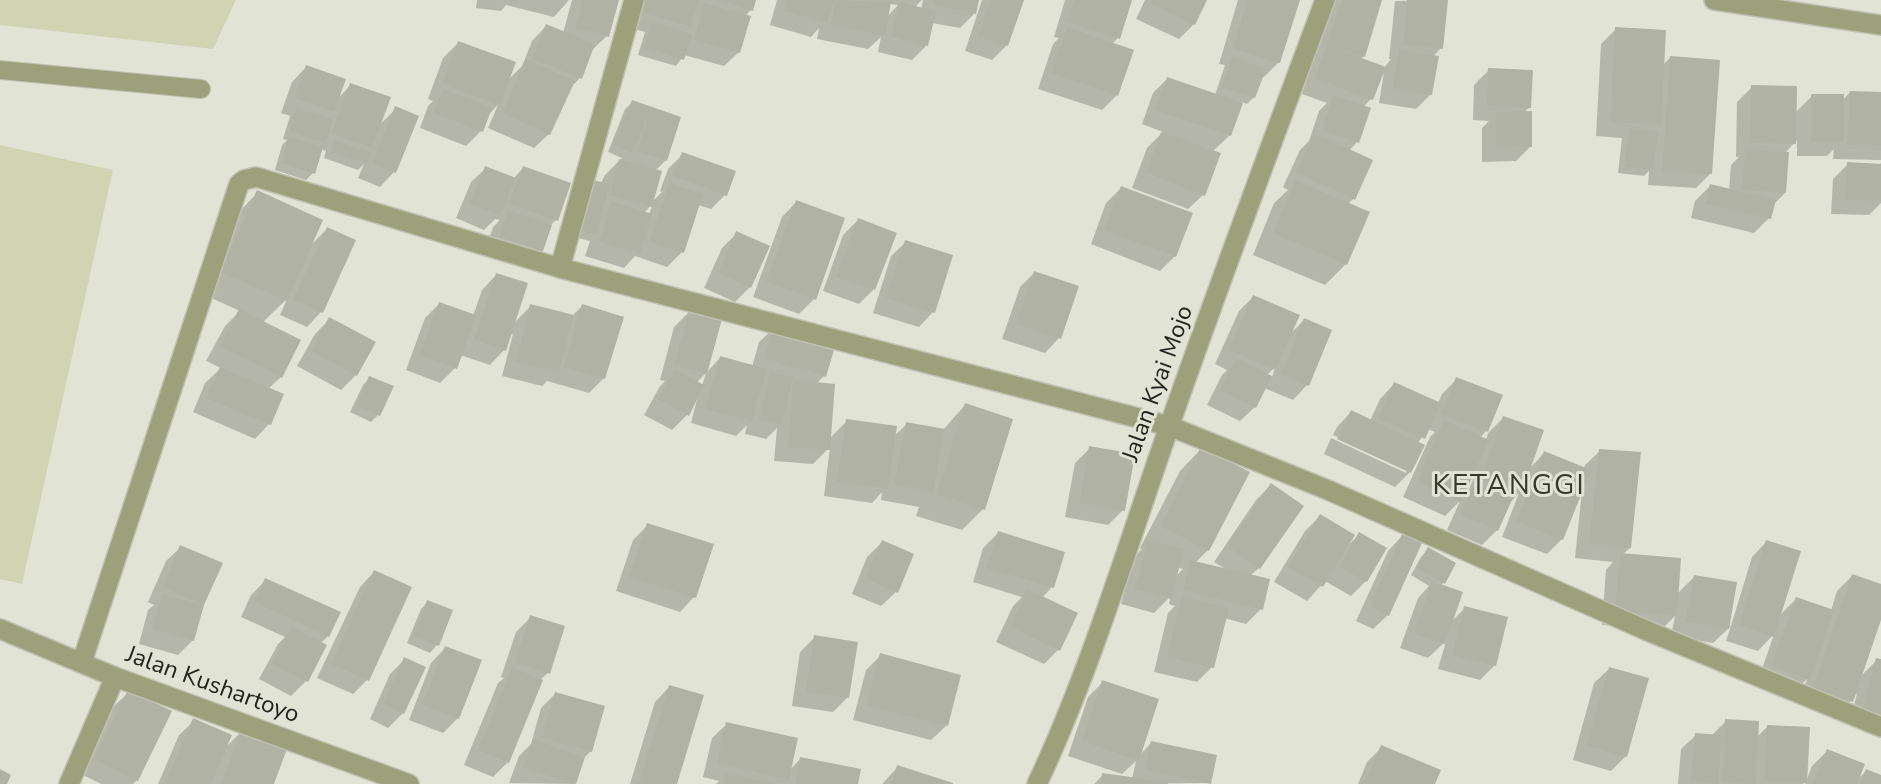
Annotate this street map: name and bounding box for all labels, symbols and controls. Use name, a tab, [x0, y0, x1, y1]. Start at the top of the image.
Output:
street label: Jalan Kyai Mojo	[1117, 302, 1201, 466]
district label: KETANGGI	[1433, 470, 1585, 504]
street label: Jalan Kushartoyo	[121, 641, 303, 731]

